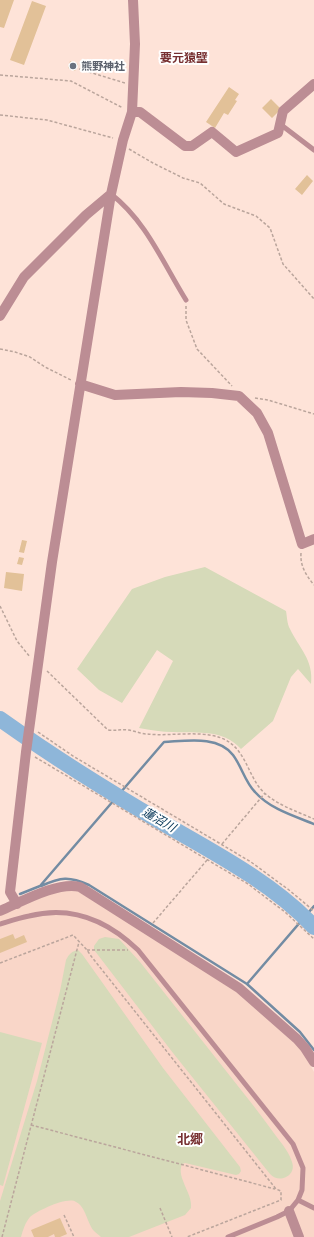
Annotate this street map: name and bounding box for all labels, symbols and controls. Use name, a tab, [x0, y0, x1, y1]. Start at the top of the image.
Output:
district label: 要元猿壁	[160, 51, 208, 65]
place label: 熊野神社	[81, 59, 125, 73]
marker: 熊野神社	[68, 61, 78, 71]
water label: 蓮沼川	[140, 805, 178, 835]
district label: 北郷	[177, 1132, 203, 1148]

